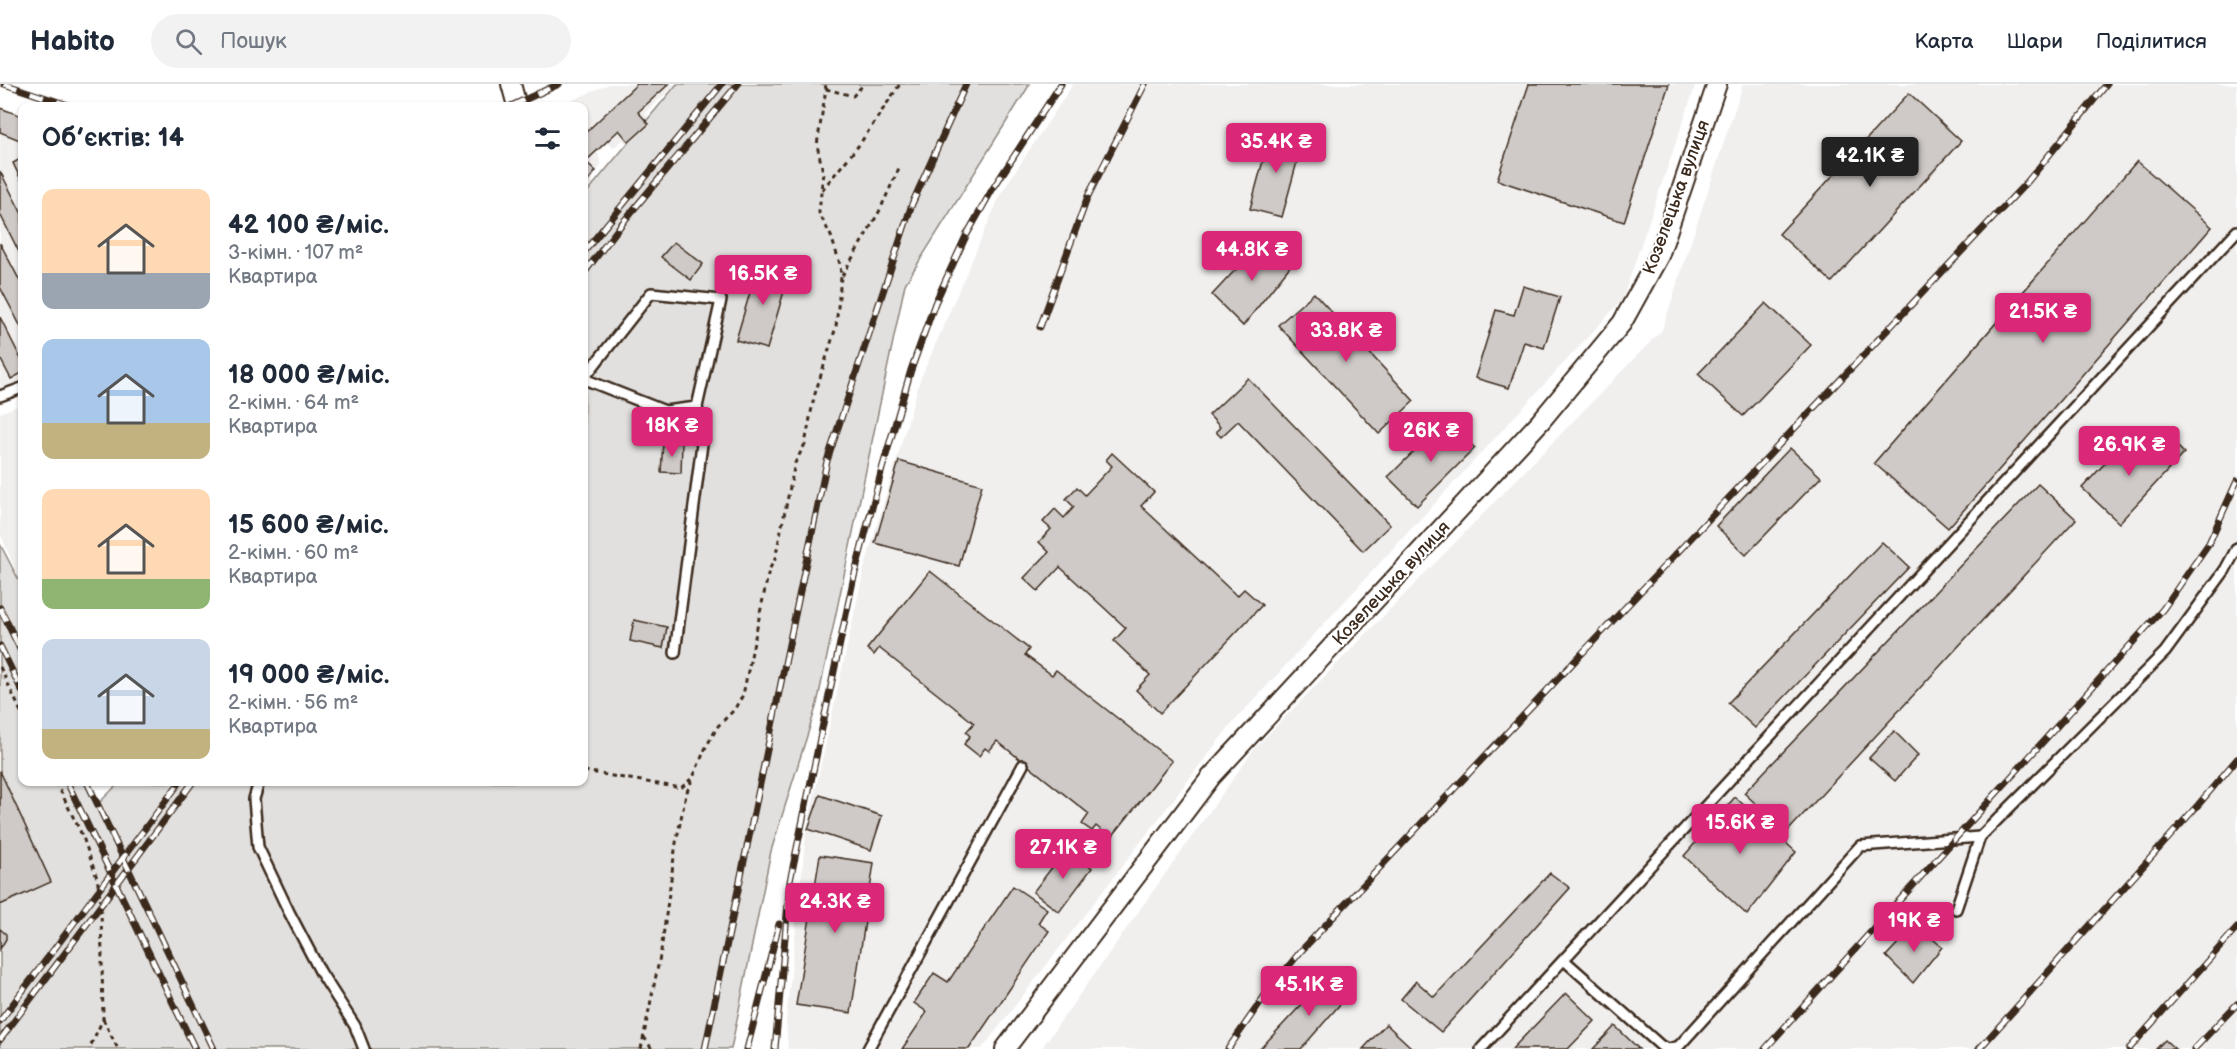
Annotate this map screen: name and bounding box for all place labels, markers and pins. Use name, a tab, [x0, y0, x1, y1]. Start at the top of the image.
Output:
pin: 35.4K ₴	[1221, 123, 1331, 174]
pin: 42.1K ₴	[1815, 137, 1925, 188]
pin: 44.8K ₴	[1197, 231, 1307, 282]
pin: 16.5K ₴	[708, 255, 818, 306]
pin: 21.5K ₴	[1988, 293, 2098, 344]
pin: 33.8K ₴	[1291, 312, 1401, 363]
pin: 18K ₴	[630, 407, 714, 458]
pin: 26K ₴	[1389, 412, 1473, 463]
pin: 26.9K ₴	[2074, 426, 2184, 477]
pin: 15.6K ₴	[1685, 804, 1795, 855]
pin: 27.1K ₴	[1008, 829, 1118, 880]
pin: 24.3K ₴	[780, 883, 890, 934]
pin: 19K ₴	[1872, 902, 1956, 953]
pin: 45.1K ₴	[1254, 966, 1364, 1017]

